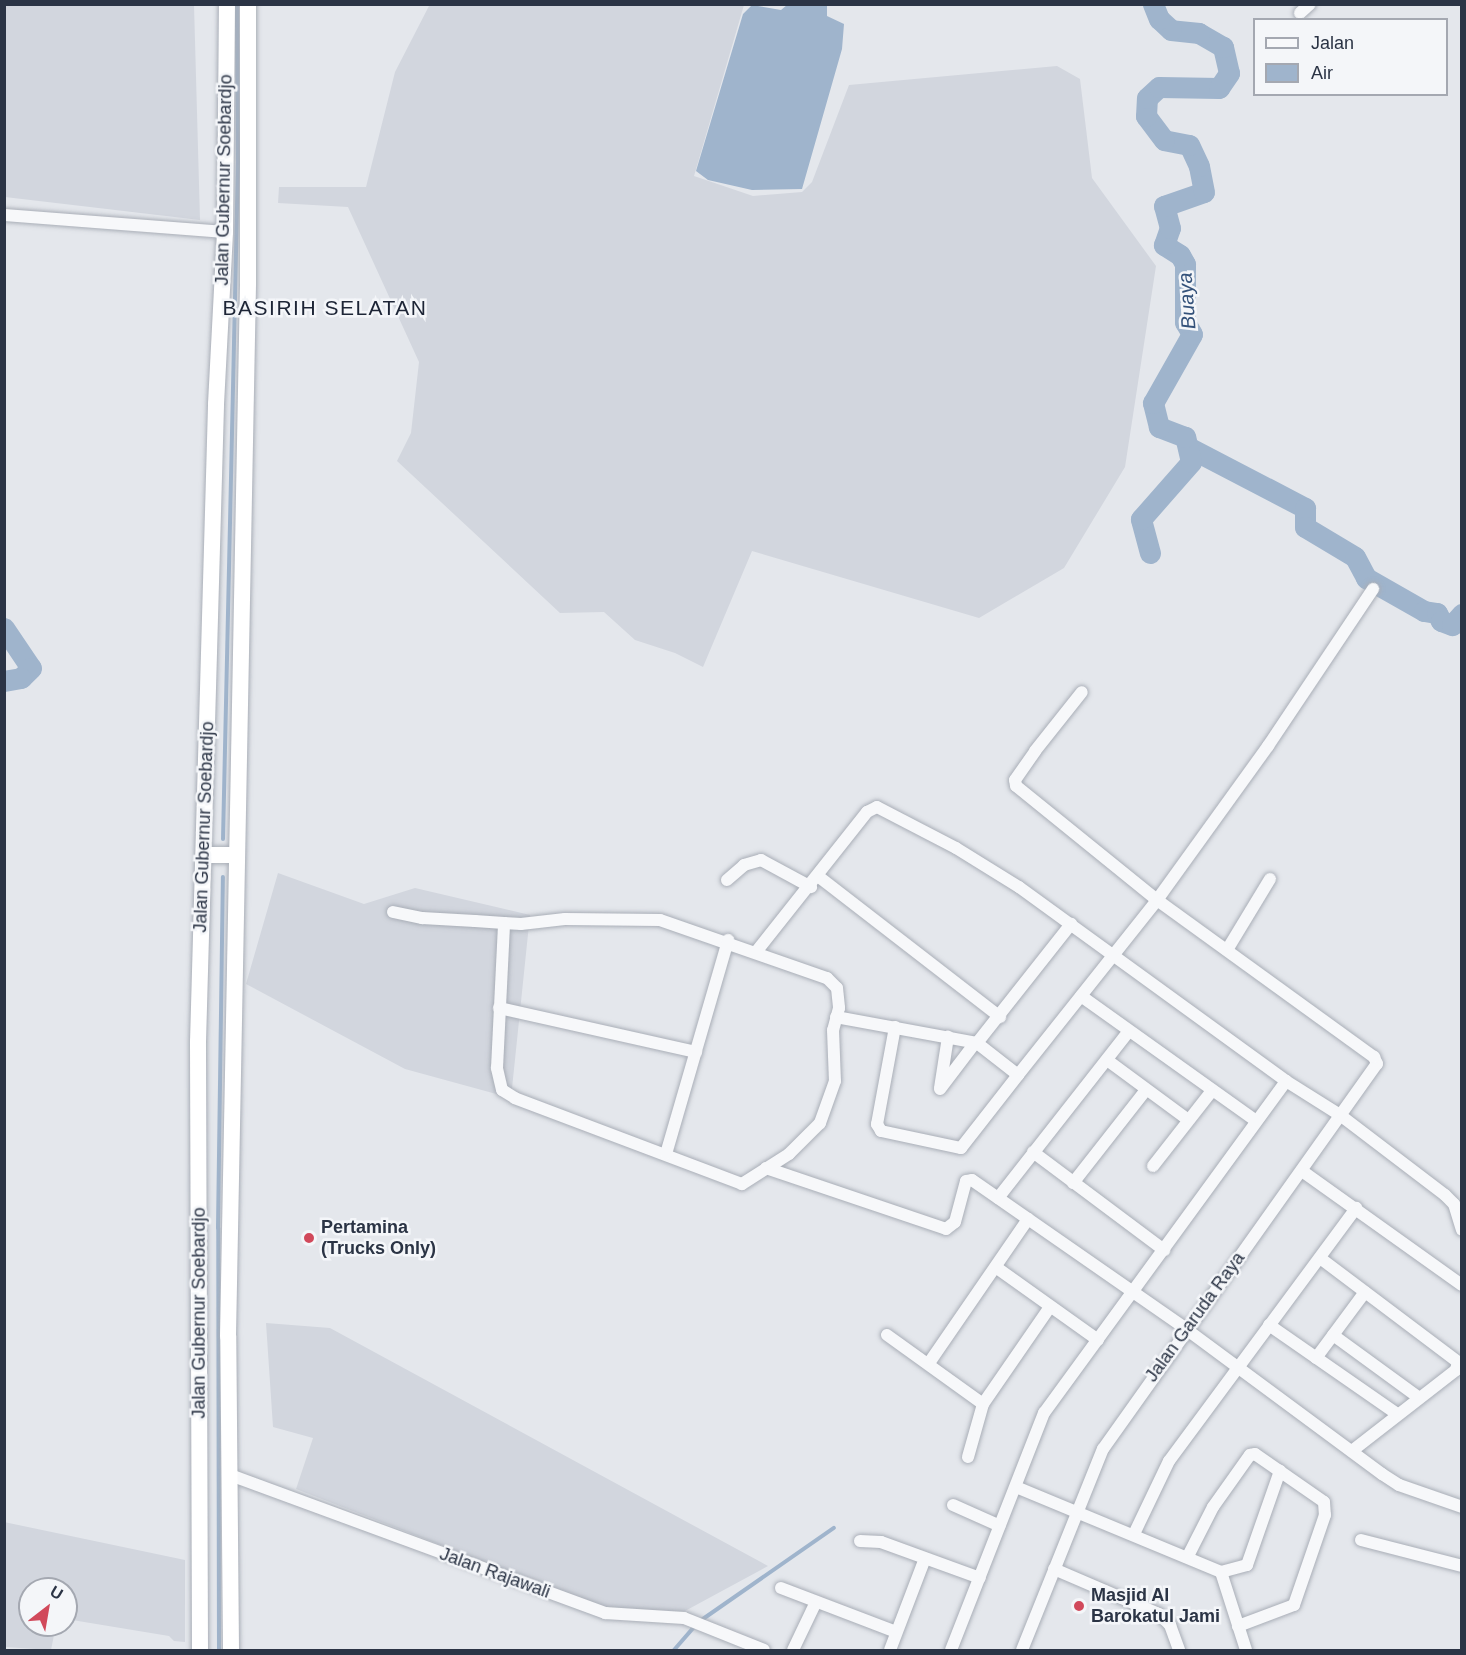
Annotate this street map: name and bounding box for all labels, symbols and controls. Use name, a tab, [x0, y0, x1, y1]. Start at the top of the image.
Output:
legend	[1253, 18, 1448, 96]
text: Jalan	[1311, 33, 1354, 53]
text: Air	[1311, 63, 1333, 83]
street label: Jalan Gubernur Soebardjo	[211, 74, 237, 286]
water label: Buaya	[1173, 272, 1201, 330]
district label: BASIRIH SELATAN	[223, 295, 427, 321]
street label: Jalan Gubernur Soebardjo	[190, 721, 218, 933]
street label: Jalan Gubernur Soebardjo	[188, 1207, 210, 1419]
place label: Pertamina (Trucks Only)	[321, 1217, 436, 1260]
marker: Pertamina (Trucks Only)	[302, 1231, 316, 1245]
street label: Jalan Garuda Raya	[1141, 1248, 1249, 1386]
street label: Jalan Rajawali	[437, 1543, 553, 1603]
north arrow	[18, 1577, 78, 1637]
text: U	[47, 1583, 66, 1603]
place label: Masjid Al Barokatul Jami	[1091, 1585, 1220, 1628]
marker: Masjid Al Barokatul Jami	[1072, 1599, 1086, 1613]

